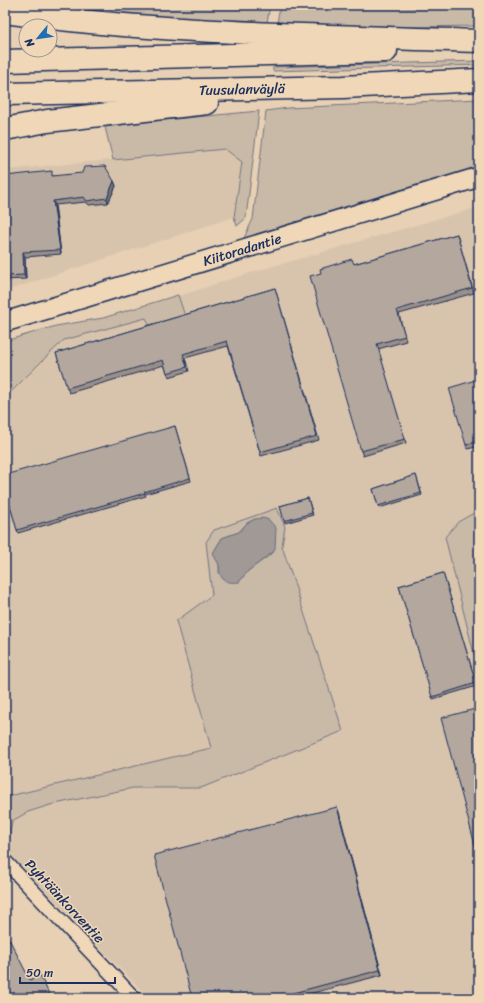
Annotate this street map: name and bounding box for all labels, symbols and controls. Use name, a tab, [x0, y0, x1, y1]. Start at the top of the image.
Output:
north arrow	[18, 18, 58, 58]
text: N	[19, 34, 40, 51]
street label: Tuusulanväylä	[199, 76, 286, 103]
street label: Kiitoradantie	[200, 226, 285, 274]
street label: Pyhtäänkorventie	[18, 853, 111, 950]
scale bar	[20, 959, 115, 985]
text: 50 m	[26, 962, 53, 984]

